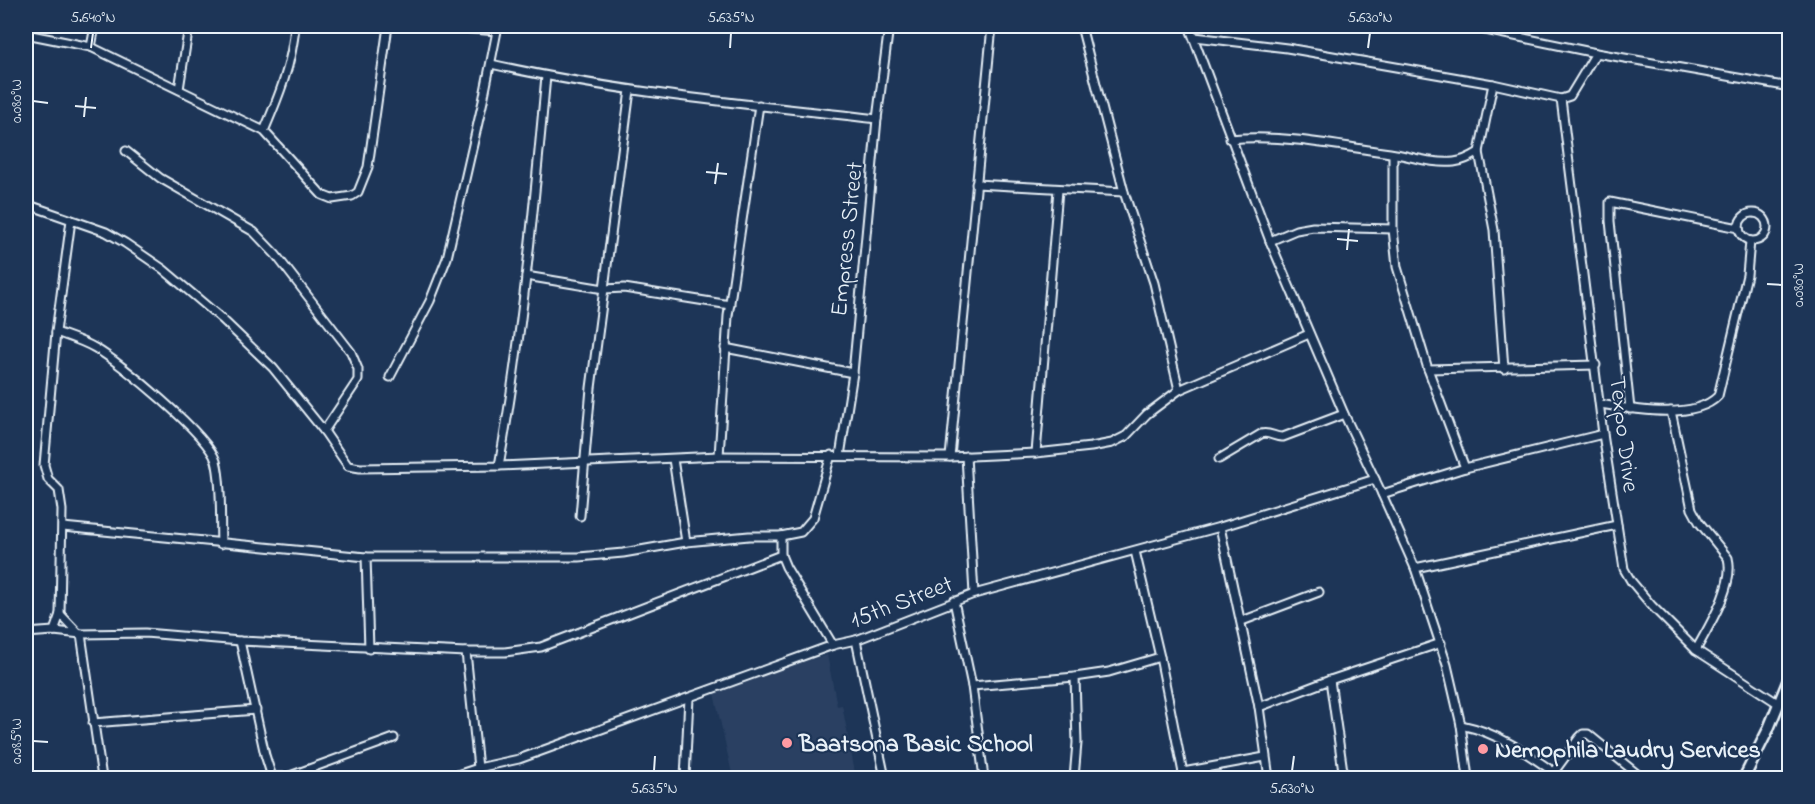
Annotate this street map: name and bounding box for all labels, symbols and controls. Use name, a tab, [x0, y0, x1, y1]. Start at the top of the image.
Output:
text: 5.640°N	[70, 7, 116, 29]
text: 5.635°N	[707, 7, 755, 29]
text: 5.630°N	[1347, 7, 1393, 29]
text: 0.080°W	[6, 79, 28, 123]
street label: Empress Street	[823, 160, 874, 318]
text: 0.080°W	[1788, 263, 1810, 307]
street label: Texpo Drive	[1598, 374, 1647, 495]
street label: 15th Street	[846, 568, 958, 639]
text: 0.085°W	[6, 718, 28, 764]
place label: Baatsona Basic School	[798, 728, 1033, 763]
place label: Nemophila Laudry Services	[1495, 734, 1761, 770]
marker: Baatsona Basic School	[780, 736, 794, 750]
marker: Nemophila Laudry Services	[1476, 742, 1490, 756]
text: 5.635°N	[630, 778, 678, 800]
text: 5.630°N	[1269, 778, 1315, 800]

